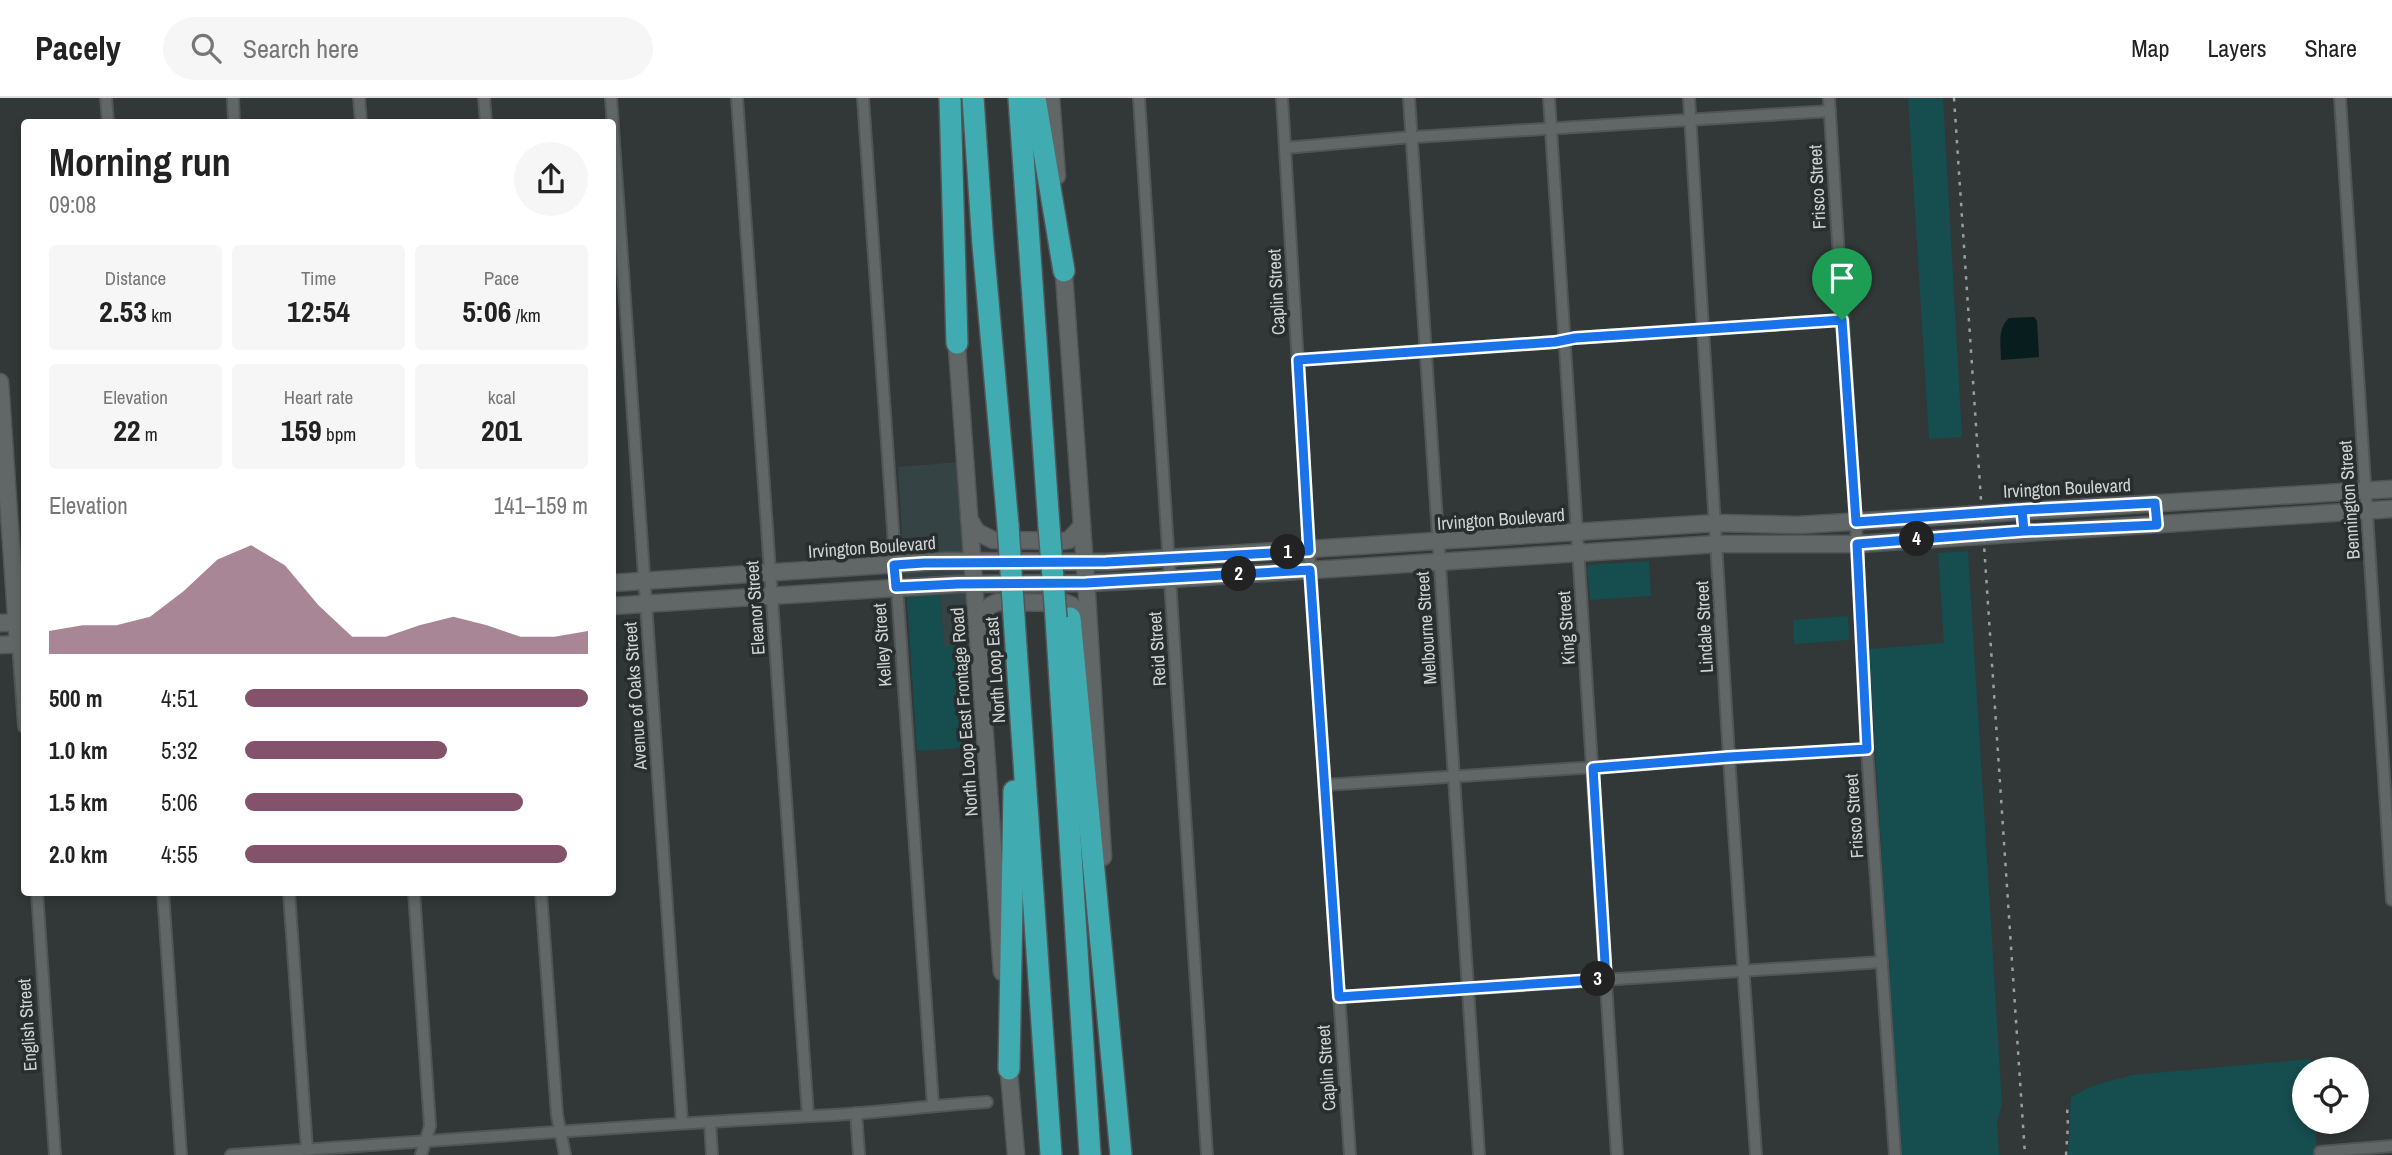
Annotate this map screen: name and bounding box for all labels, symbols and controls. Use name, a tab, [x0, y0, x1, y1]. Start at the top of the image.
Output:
search box	[163, 17, 653, 80]
text: Pacely	[35, 26, 121, 70]
icon: search	[187, 29, 225, 67]
text: Search here	[243, 31, 359, 66]
text: Map	[2131, 32, 2169, 64]
text: Layers	[2207, 32, 2266, 64]
text: Share	[2304, 32, 2357, 64]
text: Morning run	[49, 137, 231, 188]
button: share	[514, 142, 588, 216]
street label: Frisco Street	[1802, 144, 1832, 230]
text: 09:08	[49, 189, 96, 220]
street label: Caplin Street	[1261, 248, 1291, 336]
pin	[1812, 248, 1872, 320]
icon: arrive	[1823, 259, 1861, 297]
text: Distance	[105, 265, 166, 291]
text: Time	[301, 265, 336, 291]
text: Pace	[484, 265, 519, 291]
text: 2.53	[99, 291, 147, 331]
text: 12:54	[287, 291, 350, 331]
text: 5:06	[462, 291, 511, 331]
text: km	[147, 302, 172, 328]
text: /km	[511, 302, 541, 328]
text: Elevation	[103, 384, 168, 410]
text: Heart rate	[284, 384, 353, 410]
text: kcal	[488, 384, 515, 410]
text: 22	[113, 410, 141, 450]
text: 159	[281, 410, 322, 450]
text: 201	[481, 410, 522, 450]
text: m	[141, 421, 158, 447]
text: bpm	[322, 421, 356, 447]
street label: Bennington Street	[2332, 440, 2366, 560]
street label: Irvington Boulevard	[2002, 472, 2132, 504]
text: Elevation	[49, 490, 128, 521]
text: 141–159 m	[494, 490, 588, 521]
street label: Irvington Boulevard	[1436, 502, 1566, 536]
pin: 4	[1899, 522, 1934, 556]
text: 4	[1912, 525, 1921, 551]
street label: Irvington Boulevard	[807, 530, 937, 564]
pin: 1	[1270, 534, 1306, 570]
text: 1	[1283, 538, 1292, 564]
pin: 2	[1222, 556, 1256, 592]
street label: Eleanor Street	[739, 560, 771, 656]
text: 2	[1234, 560, 1243, 586]
street label: Melbourne Street	[1410, 571, 1442, 685]
street label: Lindale Street	[1689, 580, 1719, 674]
street label: King Street	[1551, 590, 1581, 666]
street label: Kelley Street	[867, 602, 897, 688]
street label: North Loop East Frontage Road	[944, 607, 984, 817]
street label: Reid Street	[1142, 611, 1172, 687]
street label: North Loop East	[979, 616, 1011, 724]
street label: Avenue of Oaks Street	[617, 621, 653, 772]
text: 500 m	[49, 683, 102, 714]
text: 4:51	[161, 683, 198, 714]
text: 1.0 km	[49, 735, 108, 766]
text: 5:32	[161, 735, 198, 766]
street label: Frisco Street	[1839, 773, 1869, 859]
text: 1.5 km	[49, 787, 108, 818]
text: 5:06	[161, 787, 198, 818]
text: 2.0 km	[49, 839, 108, 870]
text: 4:55	[161, 839, 198, 870]
pin: 3	[1580, 962, 1616, 996]
text: 3	[1593, 965, 1602, 991]
street label: English Street	[11, 978, 43, 1072]
street label: Caplin Street	[1311, 1024, 1341, 1112]
map controls	[2292, 1057, 2369, 1134]
button: locate	[2292, 1057, 2369, 1134]

